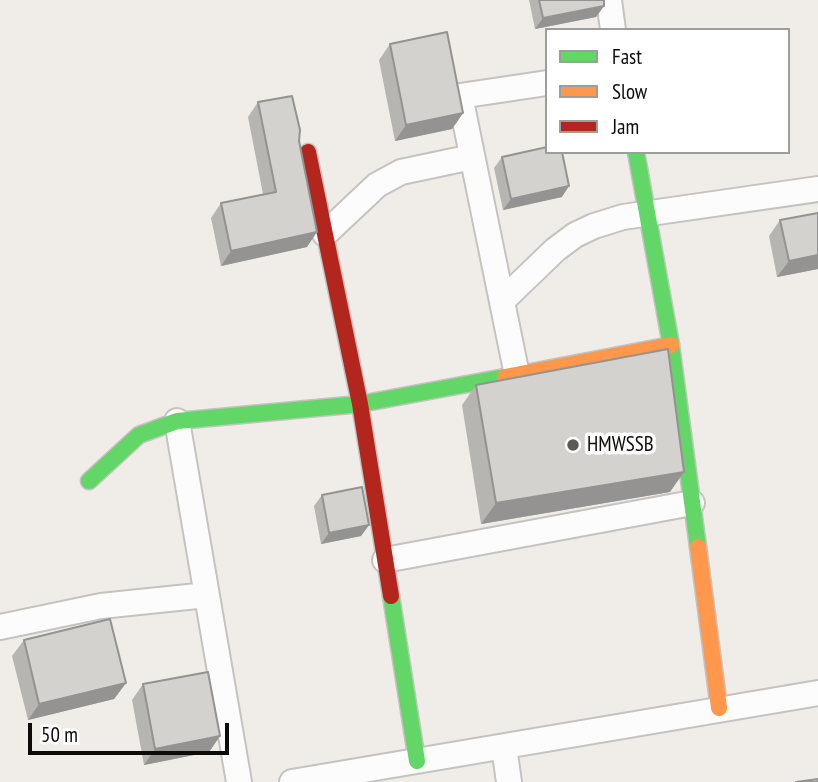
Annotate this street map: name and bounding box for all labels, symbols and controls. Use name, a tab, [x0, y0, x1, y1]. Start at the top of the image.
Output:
legend	[545, 28, 790, 154]
text: Fast	[612, 43, 642, 70]
text: Slow	[612, 78, 647, 105]
text: Jam	[612, 113, 639, 140]
place label: HMWSSB	[587, 432, 654, 458]
marker: HMWSSB	[565, 437, 581, 453]
scale bar	[32, 708, 233, 752]
text: 50 m	[41, 721, 78, 748]

